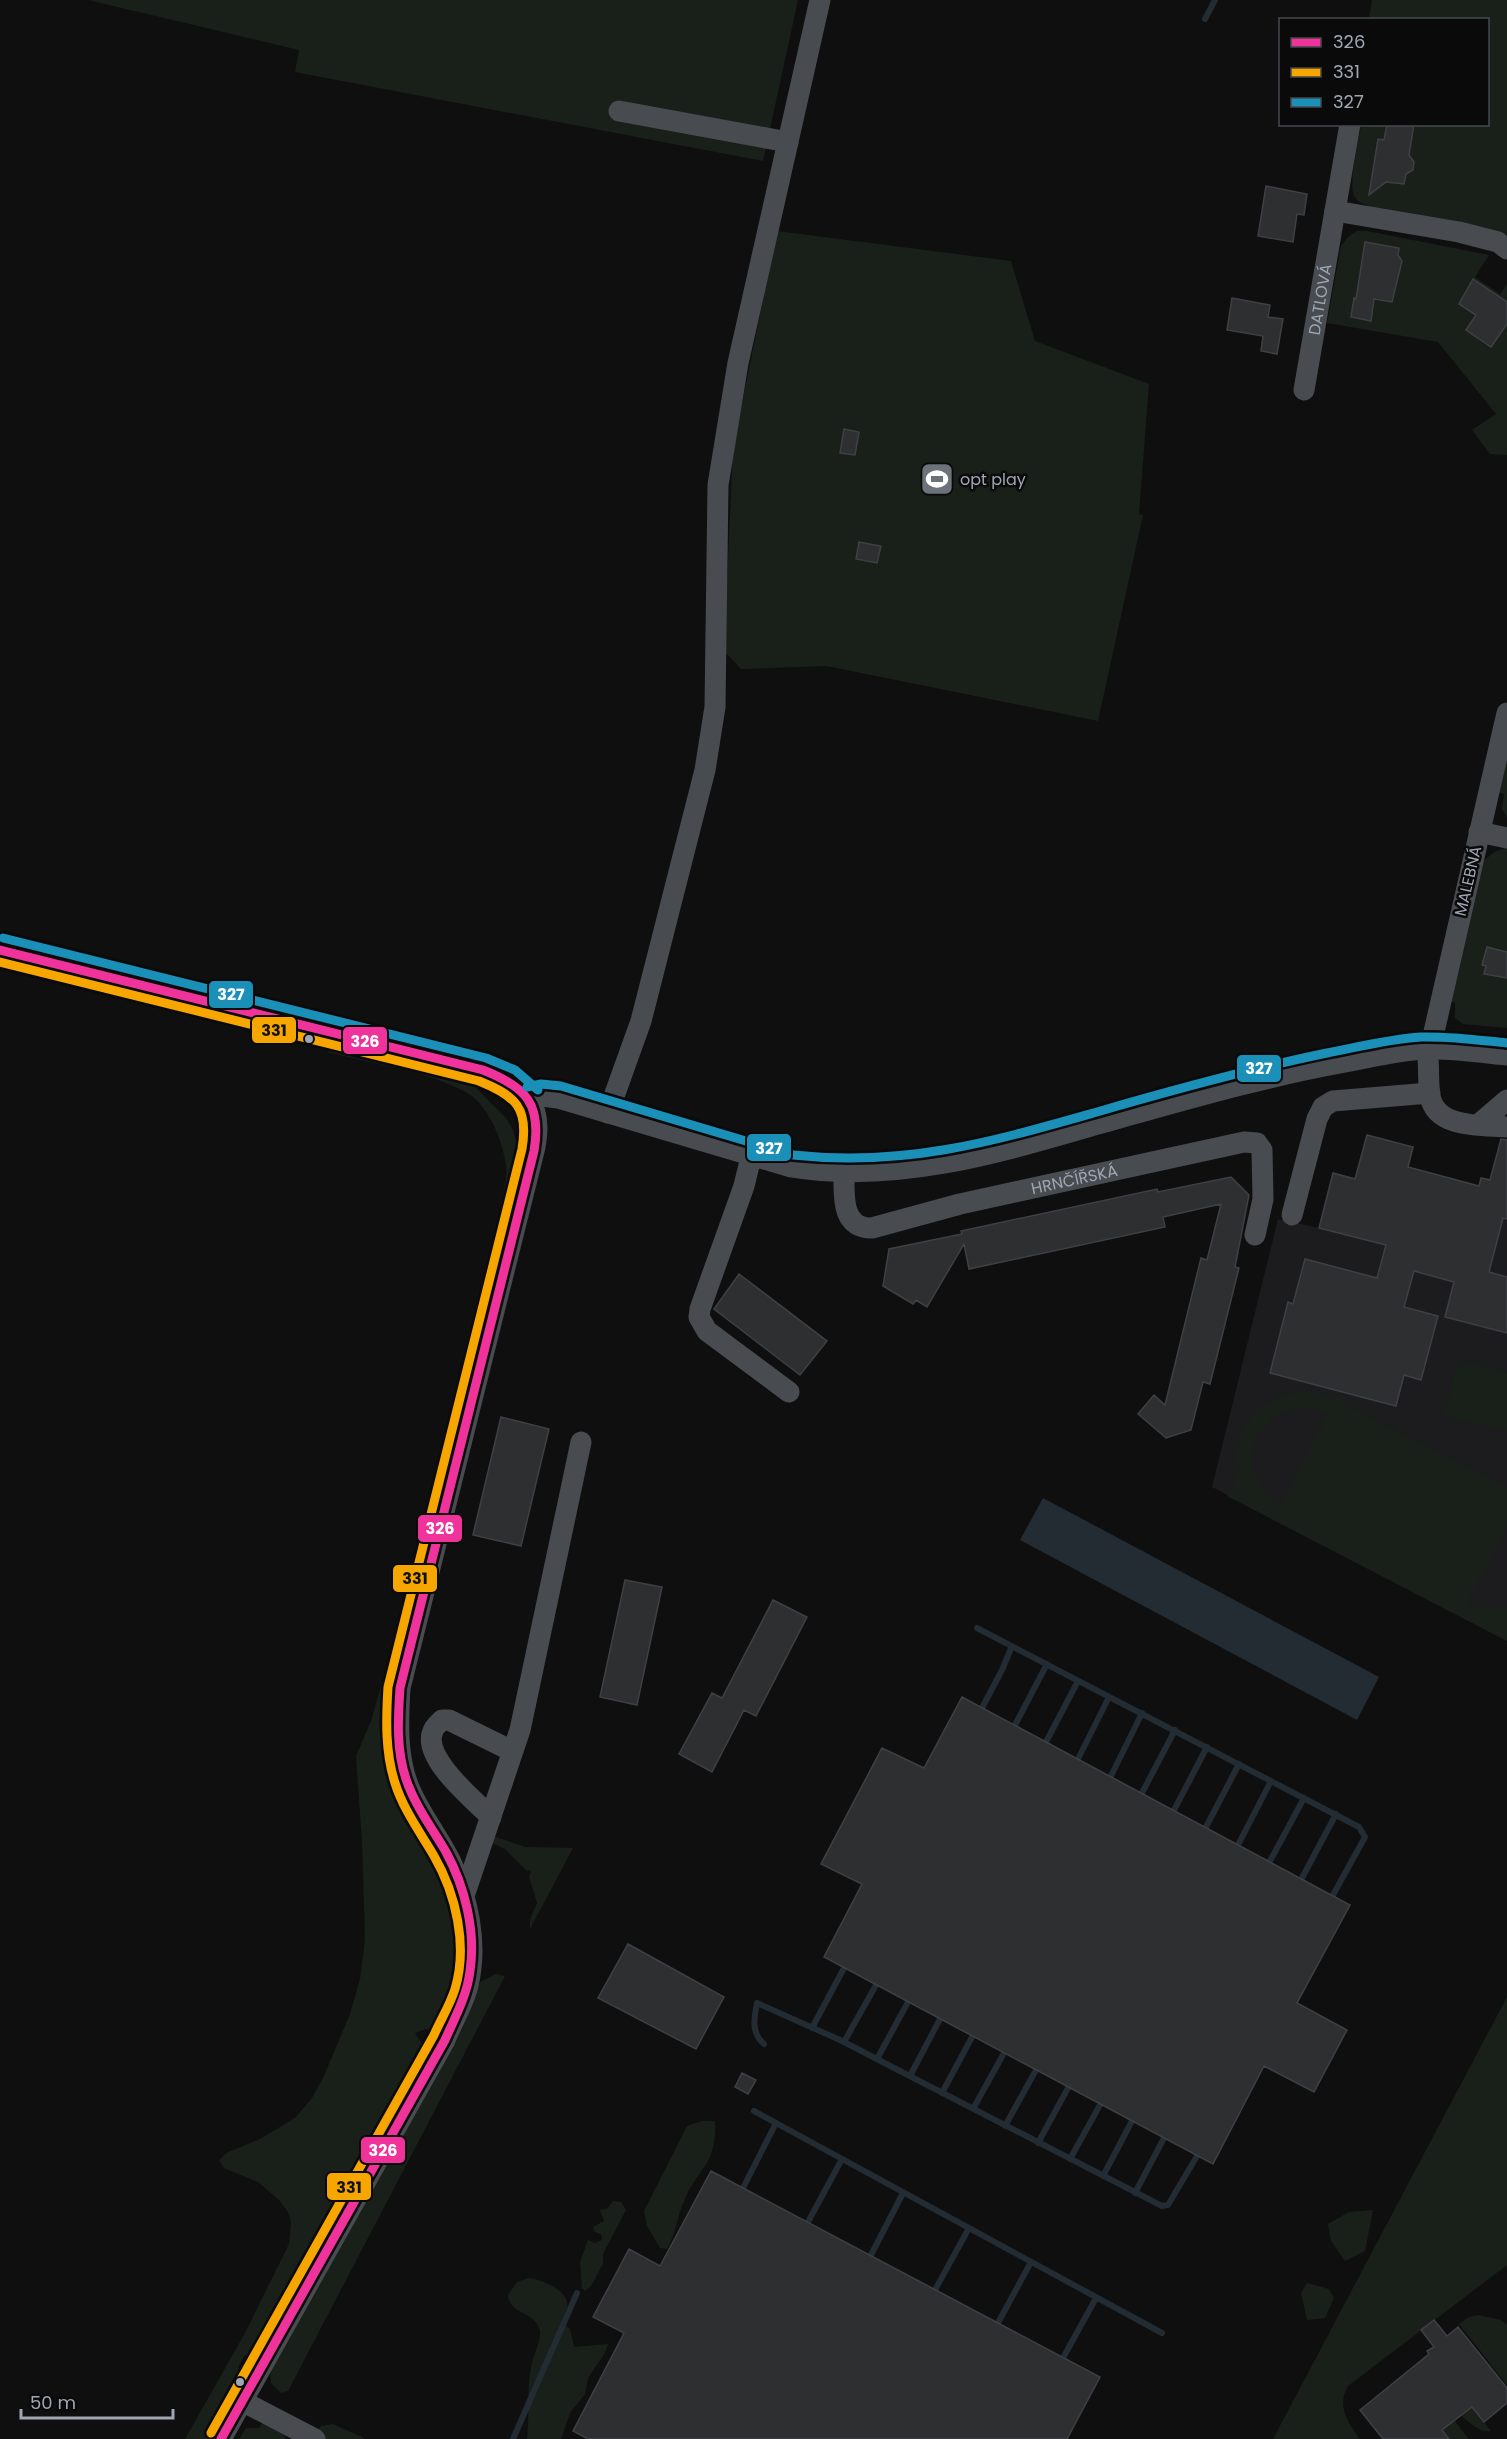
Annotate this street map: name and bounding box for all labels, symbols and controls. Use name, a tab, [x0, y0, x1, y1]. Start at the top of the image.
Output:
legend	[1279, 18, 1489, 126]
text: 326	[1333, 29, 1365, 54]
text: 331	[1333, 59, 1360, 84]
text: 327	[1333, 89, 1364, 114]
street label: DATLOVÁ	[1302, 262, 1337, 337]
sports icon: opt play	[919, 461, 955, 497]
place label: opt play	[960, 468, 1026, 491]
street label: MALEBNÁ	[1449, 843, 1487, 918]
line badge: 327	[208, 980, 254, 1009]
text: 327	[217, 983, 245, 1006]
line badge: 331	[251, 1016, 297, 1044]
text: 331	[261, 1019, 287, 1042]
line badge: 326	[342, 1026, 388, 1055]
text: 326	[350, 1030, 380, 1053]
unlabelled marker	[303, 1033, 315, 1045]
line badge: 327	[1236, 1054, 1282, 1083]
text: 327	[1245, 1057, 1273, 1080]
line badge: 327	[746, 1133, 792, 1162]
text: 327	[755, 1137, 783, 1160]
street label: HRNČÍŘSKÁ	[1029, 1158, 1120, 1200]
line badge: 326	[417, 1514, 463, 1543]
text: 326	[425, 1517, 455, 1540]
line badge: 331	[392, 1564, 438, 1593]
text: 331	[402, 1567, 428, 1590]
line badge: 326	[360, 2136, 406, 2164]
text: 326	[368, 2139, 398, 2162]
line badge: 331	[326, 2172, 372, 2201]
text: 331	[336, 2176, 362, 2199]
unlabelled marker	[234, 2376, 246, 2388]
scale bar	[21, 2382, 172, 2420]
text: 50 m	[30, 2390, 76, 2415]

